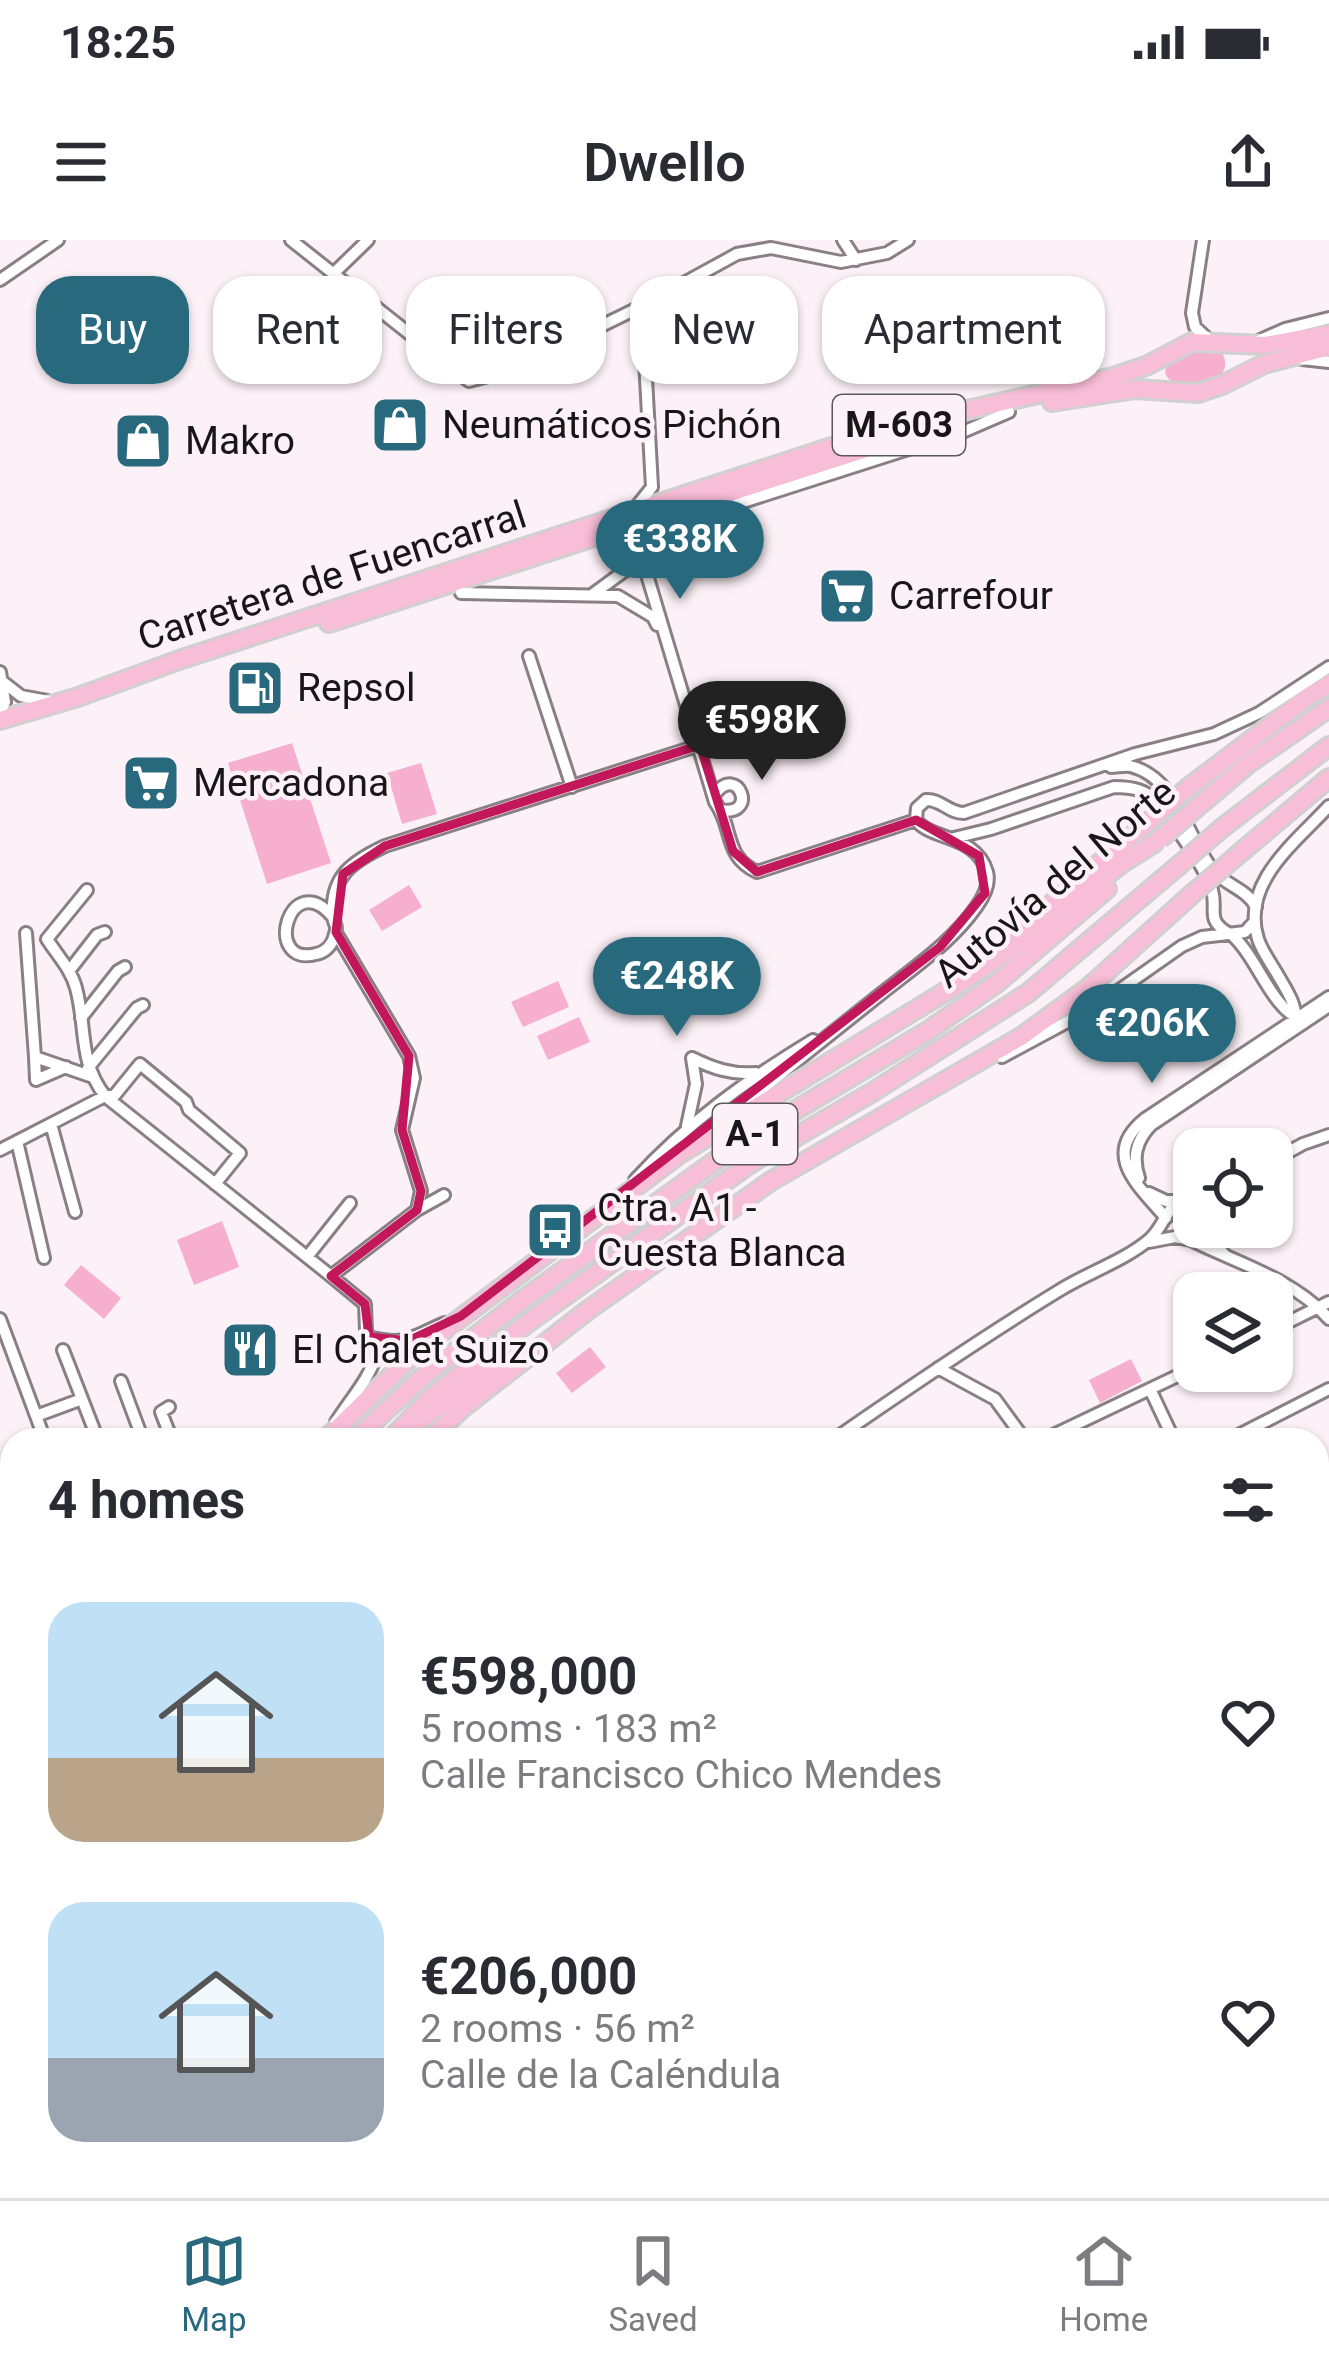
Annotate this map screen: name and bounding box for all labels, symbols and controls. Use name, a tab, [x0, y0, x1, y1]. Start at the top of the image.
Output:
text: 18:25	[60, 16, 176, 69]
icon: menu	[48, 129, 114, 195]
icon: share	[1215, 129, 1281, 195]
text: Dwello	[583, 131, 746, 194]
chip: Buy	[36, 276, 189, 384]
chip: Rent	[213, 276, 382, 384]
chip: Filters	[406, 276, 606, 384]
chip: New	[630, 276, 798, 384]
chip: Apartment	[822, 276, 1105, 384]
shop icon: Neumáticos Pichón	[369, 394, 431, 456]
road number: M-603	[833, 395, 965, 455]
place label: Neumáticos Pichón	[442, 402, 782, 448]
shop icon: Makro	[112, 410, 174, 472]
place label: Makro	[185, 418, 295, 464]
street label: Carretera de Fuencarral	[132, 491, 532, 661]
pin: €338K	[596, 500, 764, 602]
text: €338K	[623, 516, 737, 562]
supermarket icon: Carrefour	[816, 565, 878, 627]
place label: Carrefour	[889, 573, 1053, 619]
fuel station icon: Repsol	[224, 657, 286, 719]
place label: Repsol	[297, 665, 415, 711]
pin: €598K	[678, 681, 846, 783]
text: €598K	[705, 697, 819, 743]
supermarket icon: Mercadona	[120, 752, 182, 814]
place label: Mercadona	[193, 760, 389, 806]
street label: Autovía del Norte	[925, 769, 1185, 997]
pin: €248K	[593, 937, 761, 1039]
text: €248K	[620, 953, 734, 999]
pin: €206K	[1068, 984, 1236, 1086]
text: €206K	[1095, 1000, 1209, 1046]
road number: A-1	[713, 1104, 797, 1164]
map controls	[1173, 1128, 1293, 1392]
button: locate	[1173, 1128, 1293, 1248]
place label: Ctra. A1 - Cuesta Blanca	[597, 1185, 847, 1276]
bus stop icon: Ctra. A1 - Cuesta Blanca	[524, 1199, 586, 1261]
button: layers	[1173, 1272, 1293, 1392]
restaurant icon: El Chalet Suizo	[219, 1319, 281, 1381]
place label: El Chalet Suizo	[292, 1327, 549, 1373]
icon: filters	[1215, 1467, 1281, 1533]
text: 4 homes	[48, 1471, 245, 1530]
text: €598,000	[420, 1647, 637, 1706]
icon: home	[144, 1650, 288, 1794]
icon: heart	[1215, 1689, 1281, 1755]
text: 5 rooms · 183 m²	[420, 1706, 717, 1752]
text: Calle Francisco Chico Mendes	[420, 1752, 942, 1798]
text: €206,000	[420, 1947, 637, 2006]
icon: home	[144, 1950, 288, 2094]
icon: heart	[1215, 1989, 1281, 2055]
text: 2 rooms · 56 m²	[420, 2006, 695, 2052]
text: Calle de la Caléndula	[420, 2052, 781, 2098]
tab: Map	[181, 2228, 247, 2339]
tab: Saved	[608, 2228, 698, 2339]
tab: Home	[1059, 2228, 1148, 2339]

